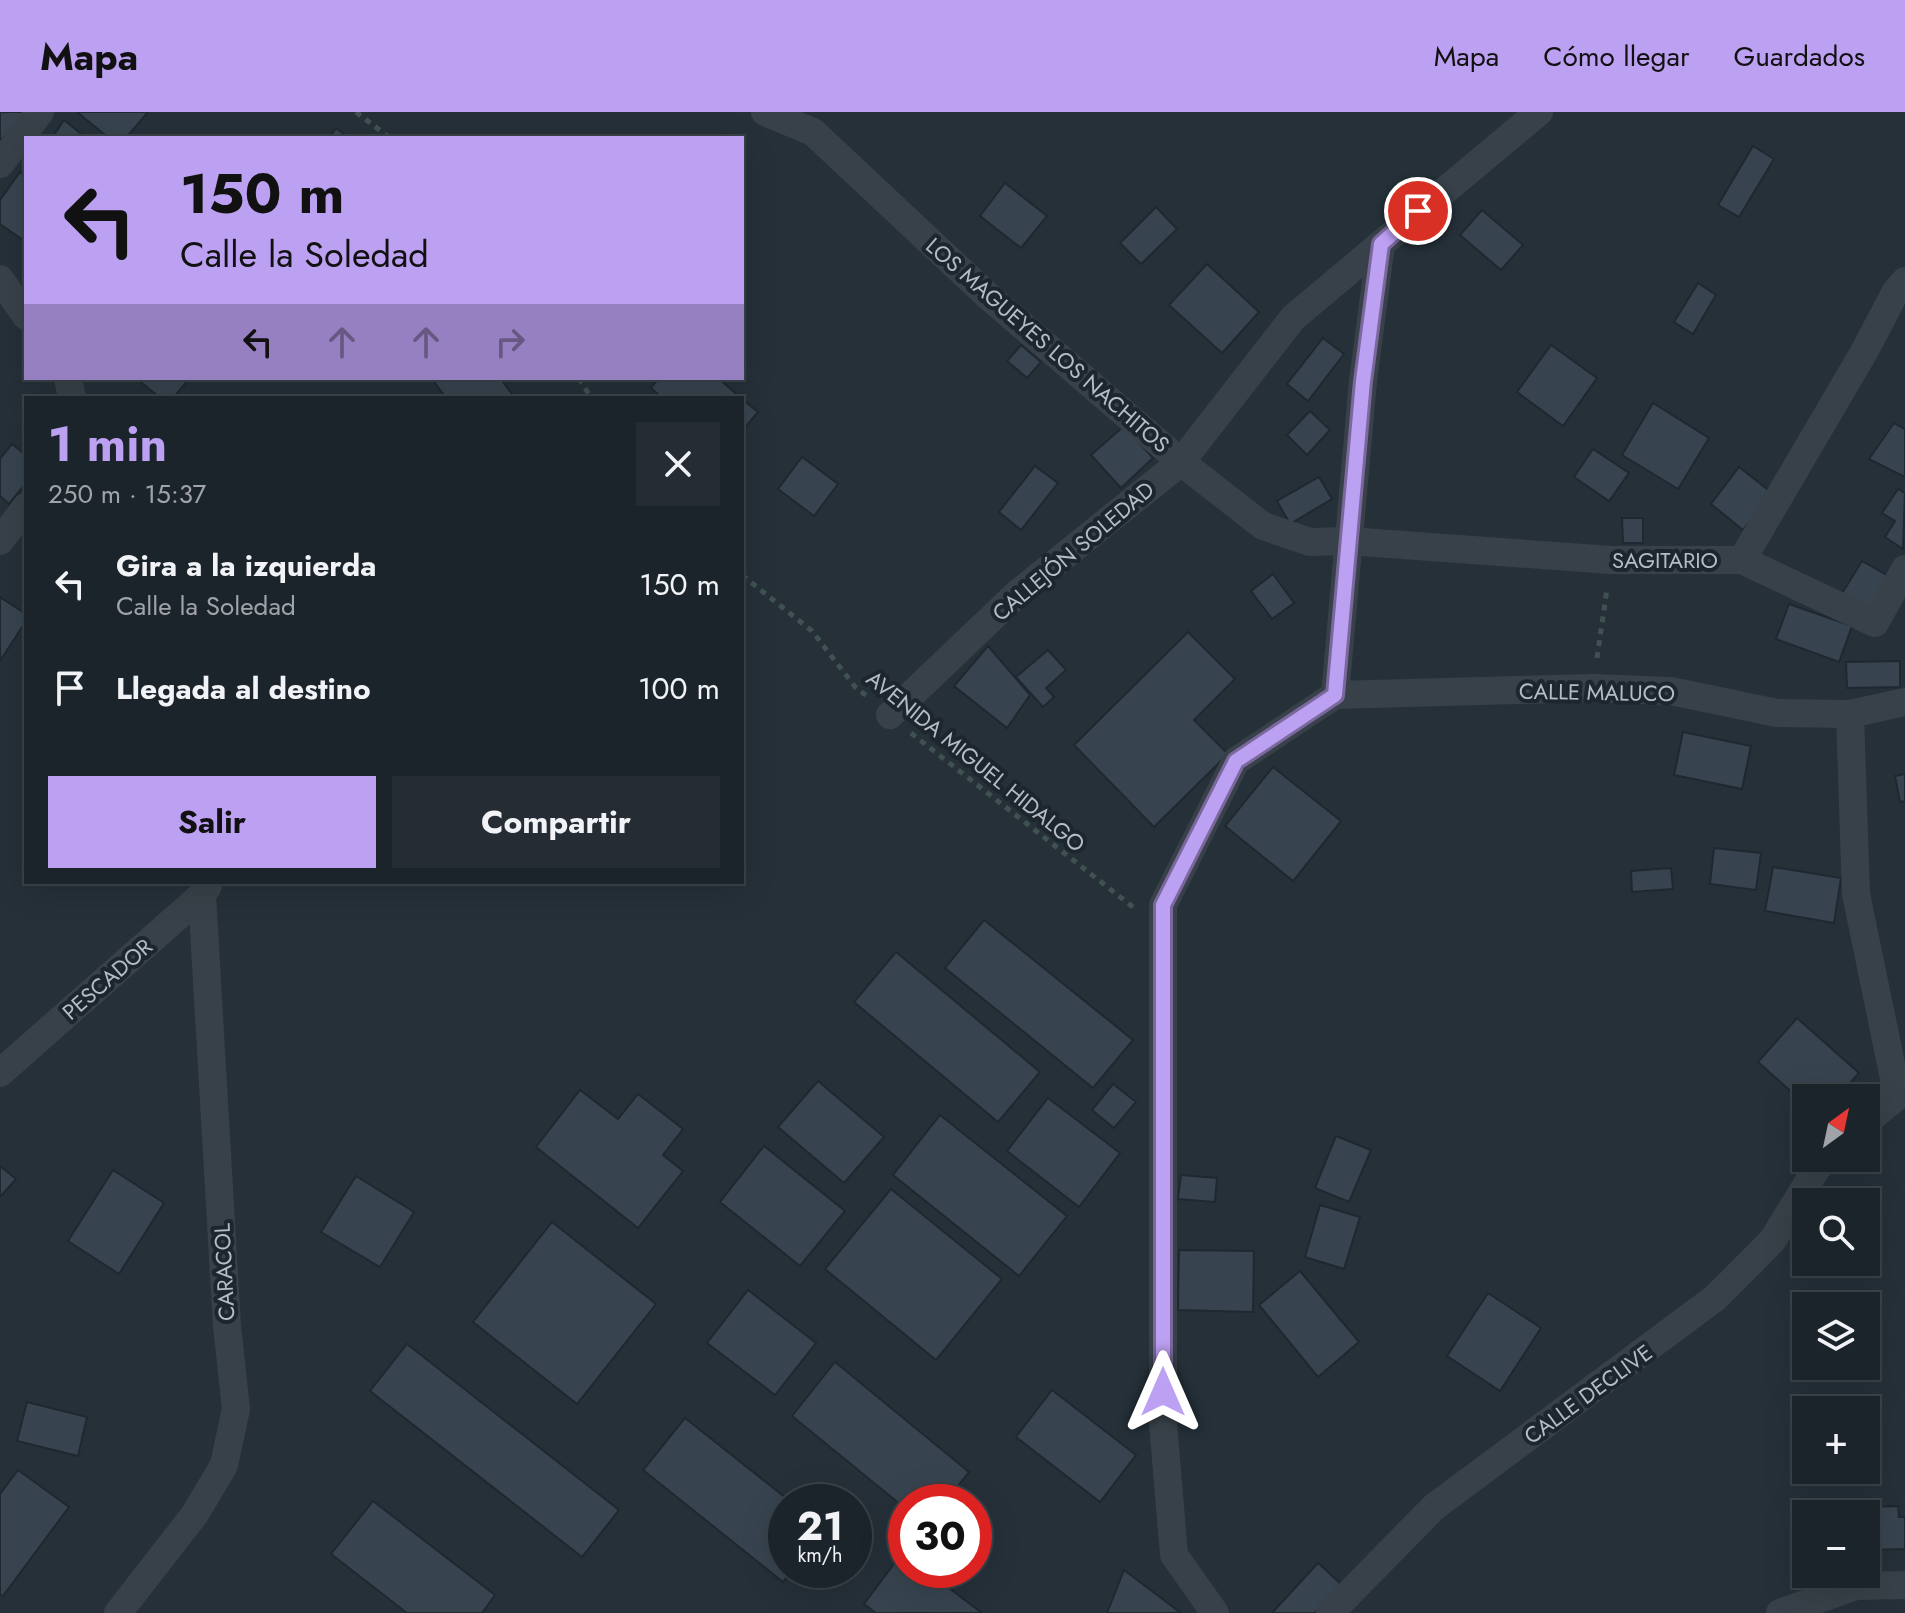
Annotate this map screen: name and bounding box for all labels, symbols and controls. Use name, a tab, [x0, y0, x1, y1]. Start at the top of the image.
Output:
text: Mapa	[40, 29, 138, 84]
text: Mapa	[1434, 36, 1499, 77]
text: Cómo llegar	[1543, 36, 1690, 77]
text: Guardados	[1734, 36, 1865, 77]
text: 150 m	[180, 153, 344, 234]
icon: left	[48, 168, 152, 272]
pin	[1384, 177, 1452, 245]
icon: arrive	[1396, 189, 1440, 233]
text: Calle la Soledad	[180, 228, 429, 280]
street label: LOS MAGUEYES LOS NACHITOS	[919, 230, 1177, 460]
icon: left	[236, 320, 280, 364]
icon: ahead	[320, 320, 364, 364]
icon: ahead	[404, 320, 448, 364]
icon: right	[488, 320, 532, 364]
text: 1 min	[48, 410, 167, 479]
button: close	[636, 422, 720, 506]
street label: CALLEJÓN SOLEDAD	[985, 474, 1161, 628]
text: 250 m · 15:37	[48, 475, 206, 513]
text: Gira a la izquierda	[116, 544, 376, 587]
street label: SAGITARIO	[1612, 544, 1718, 576]
icon: left	[48, 562, 92, 606]
text: 150 m	[639, 563, 720, 606]
text: Calle la Soledad	[116, 587, 296, 625]
street label: AVENIDA MIGUEL HIDALGO	[860, 663, 1092, 859]
icon: arrive	[48, 666, 92, 710]
text: Llegada al destino	[116, 667, 371, 710]
text: 100 m	[638, 667, 720, 710]
street label: CALLE MALUCO	[1519, 675, 1675, 709]
button: Salir	[48, 776, 376, 868]
button: Compartir	[392, 776, 720, 868]
street label: PESCADOR	[55, 930, 160, 1027]
north arrow	[1792, 1084, 1880, 1172]
map controls	[1792, 1084, 1880, 1588]
button: search	[1792, 1188, 1880, 1276]
street label: CARACOL	[205, 1222, 243, 1322]
button: layers	[1792, 1292, 1880, 1380]
street label: CALLE DECLIVE	[1517, 1336, 1659, 1452]
position arrow	[1121, 1350, 1205, 1434]
button: +	[1792, 1396, 1880, 1484]
speed limit sign: 30	[888, 1484, 992, 1588]
text: 21	[797, 1497, 843, 1555]
button: −	[1792, 1500, 1880, 1588]
text: km/h	[797, 1541, 843, 1570]

